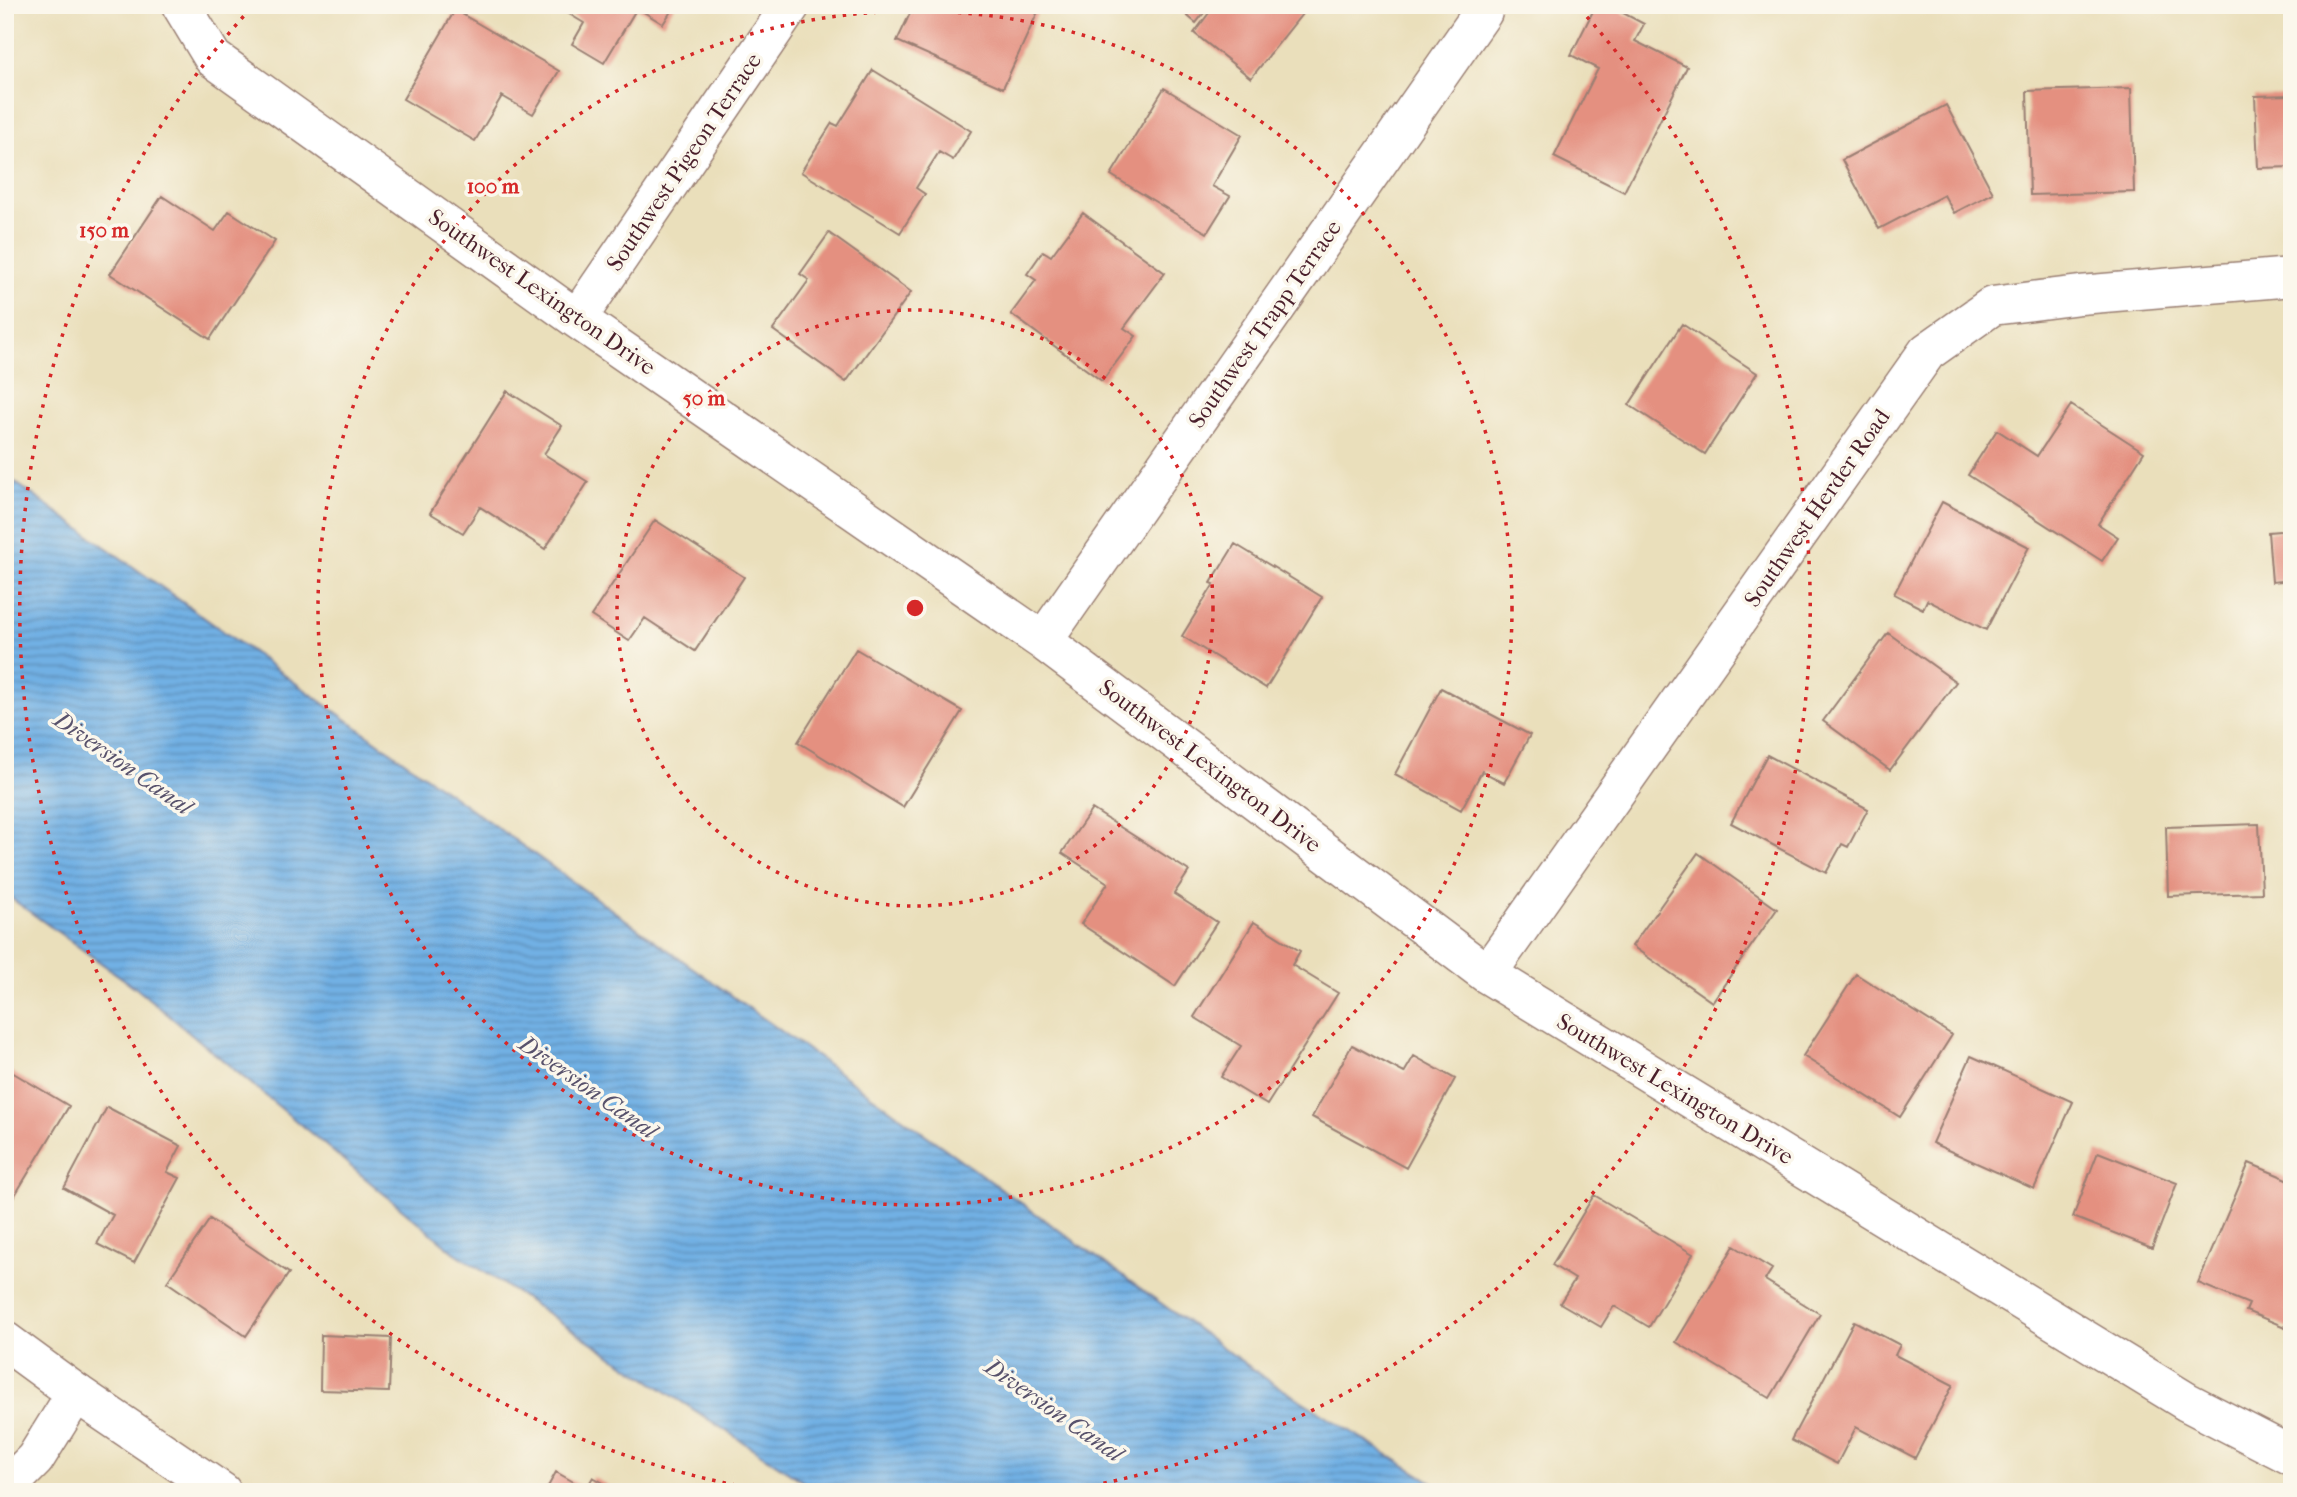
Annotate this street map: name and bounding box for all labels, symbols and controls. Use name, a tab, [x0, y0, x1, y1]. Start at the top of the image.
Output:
street label: Southwest Pigeon Terrace	[601, 48, 767, 276]
text: 100 m	[467, 174, 520, 198]
street label: Southwest Lexington Drive	[423, 203, 661, 381]
street label: Southwest Trapp Terrace	[1183, 215, 1347, 433]
text: 150 m	[79, 218, 130, 242]
text: 50 m	[683, 386, 726, 410]
street label: Southwest Herder Road	[1738, 404, 1896, 612]
centre of rings	[903, 596, 927, 620]
street label: Southwest Lexington Drive	[1094, 674, 1326, 858]
water label: Diversion Canal	[47, 704, 200, 823]
street label: Southwest Lexington Drive	[1552, 1008, 1798, 1170]
water label: Diversion Canal	[512, 1028, 665, 1147]
water label: Diversion Canal	[978, 1351, 1131, 1470]

